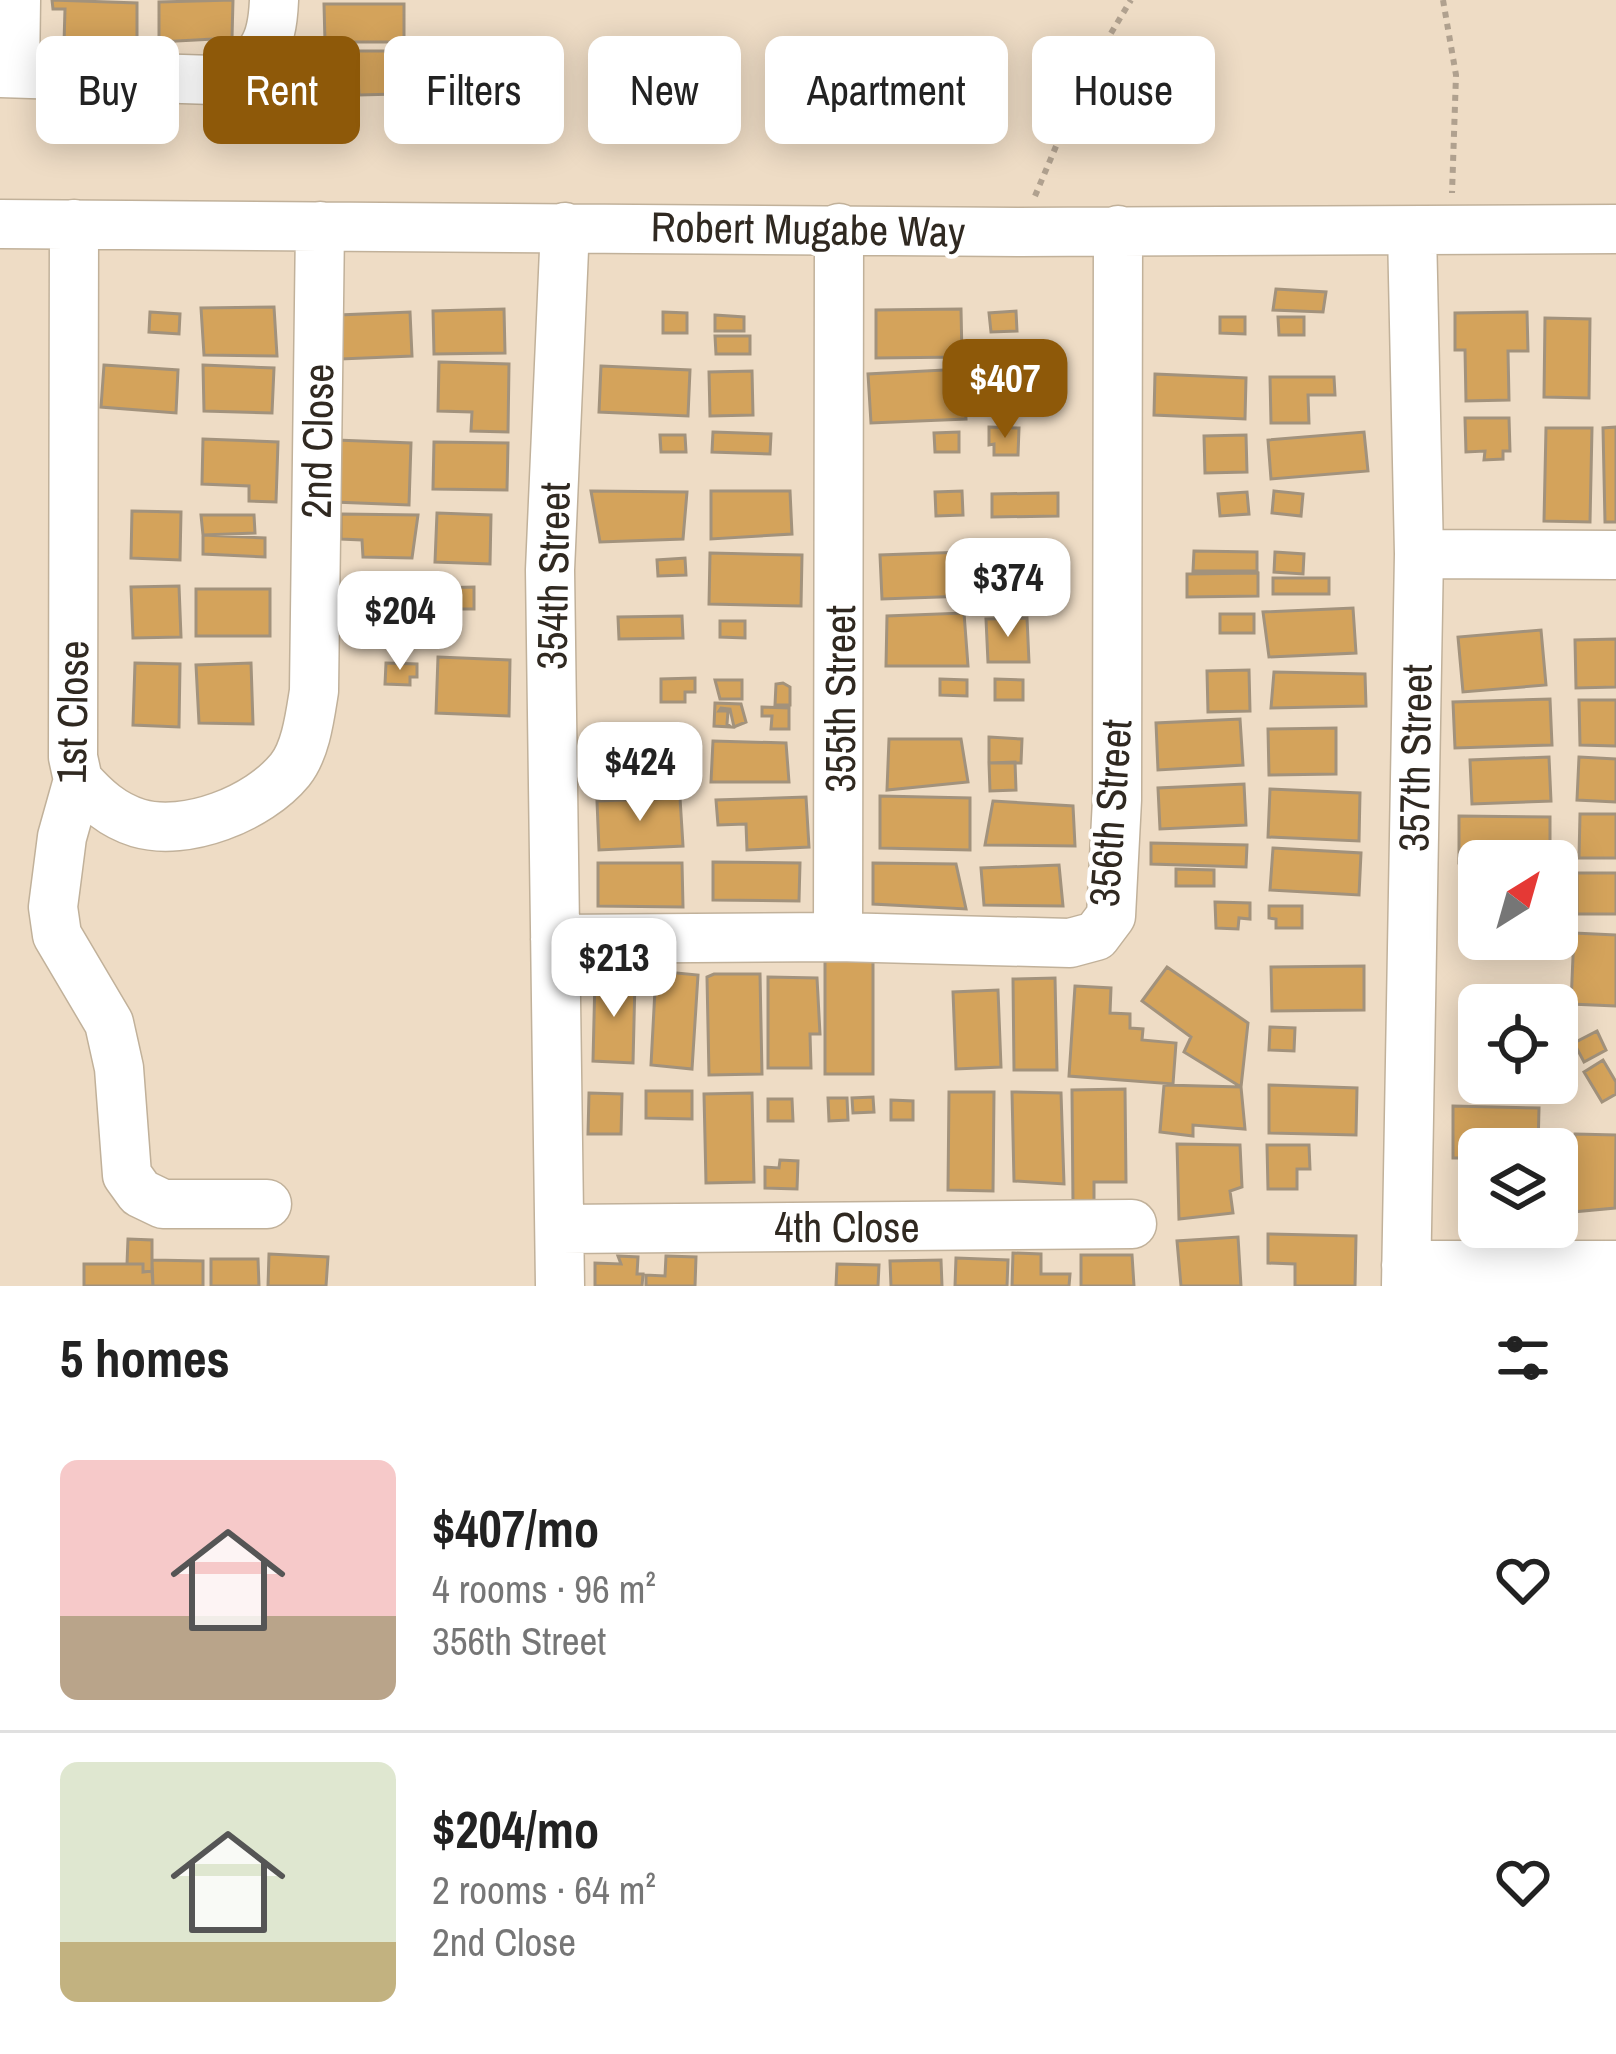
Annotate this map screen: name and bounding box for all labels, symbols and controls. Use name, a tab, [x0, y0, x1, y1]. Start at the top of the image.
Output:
chip: Buy	[36, 36, 179, 144]
chip: Rent	[203, 36, 360, 144]
chip: Filters	[384, 36, 564, 144]
chip: New	[588, 36, 741, 144]
chip: Apartment	[765, 36, 1008, 144]
chip: House	[1032, 36, 1215, 144]
street label: Robert Mugabe Way	[650, 198, 966, 260]
pin: $407	[934, 339, 1076, 441]
text: $407	[969, 352, 1041, 404]
street label: 2nd Close	[288, 363, 346, 519]
street label: 354th Street	[523, 482, 583, 670]
pin: $374	[937, 538, 1079, 640]
text: $374	[972, 551, 1044, 603]
pin: $204	[329, 571, 471, 673]
text: $204	[364, 584, 436, 636]
street label: 355th Street	[812, 605, 868, 793]
street label: 1st Close	[43, 640, 101, 784]
street label: 357th Street	[1385, 664, 1445, 852]
street label: 356th Street	[1076, 717, 1144, 909]
pin: $424	[569, 722, 711, 824]
text: $424	[604, 735, 676, 787]
north arrow	[1458, 840, 1578, 960]
map controls	[1458, 840, 1578, 1248]
pin: $213	[543, 918, 685, 1020]
text: $213	[578, 931, 650, 983]
button: locate	[1458, 984, 1578, 1104]
button: layers	[1458, 1128, 1578, 1248]
street label: 4th Close	[774, 1199, 920, 1255]
text: 5 homes	[60, 1324, 230, 1393]
icon: filters	[1490, 1325, 1556, 1391]
text: $407/mo	[432, 1494, 599, 1563]
icon: home	[156, 1508, 300, 1652]
icon: heart	[1490, 1547, 1556, 1613]
text: 4 rooms · 96 m²	[432, 1563, 656, 1615]
text: 356th Street	[432, 1615, 606, 1667]
text: $204/mo	[432, 1795, 599, 1864]
icon: home	[156, 1810, 300, 1954]
icon: heart	[1490, 1849, 1556, 1915]
text: 2 rooms · 64 m²	[432, 1864, 656, 1916]
text: 2nd Close	[432, 1916, 576, 1968]

